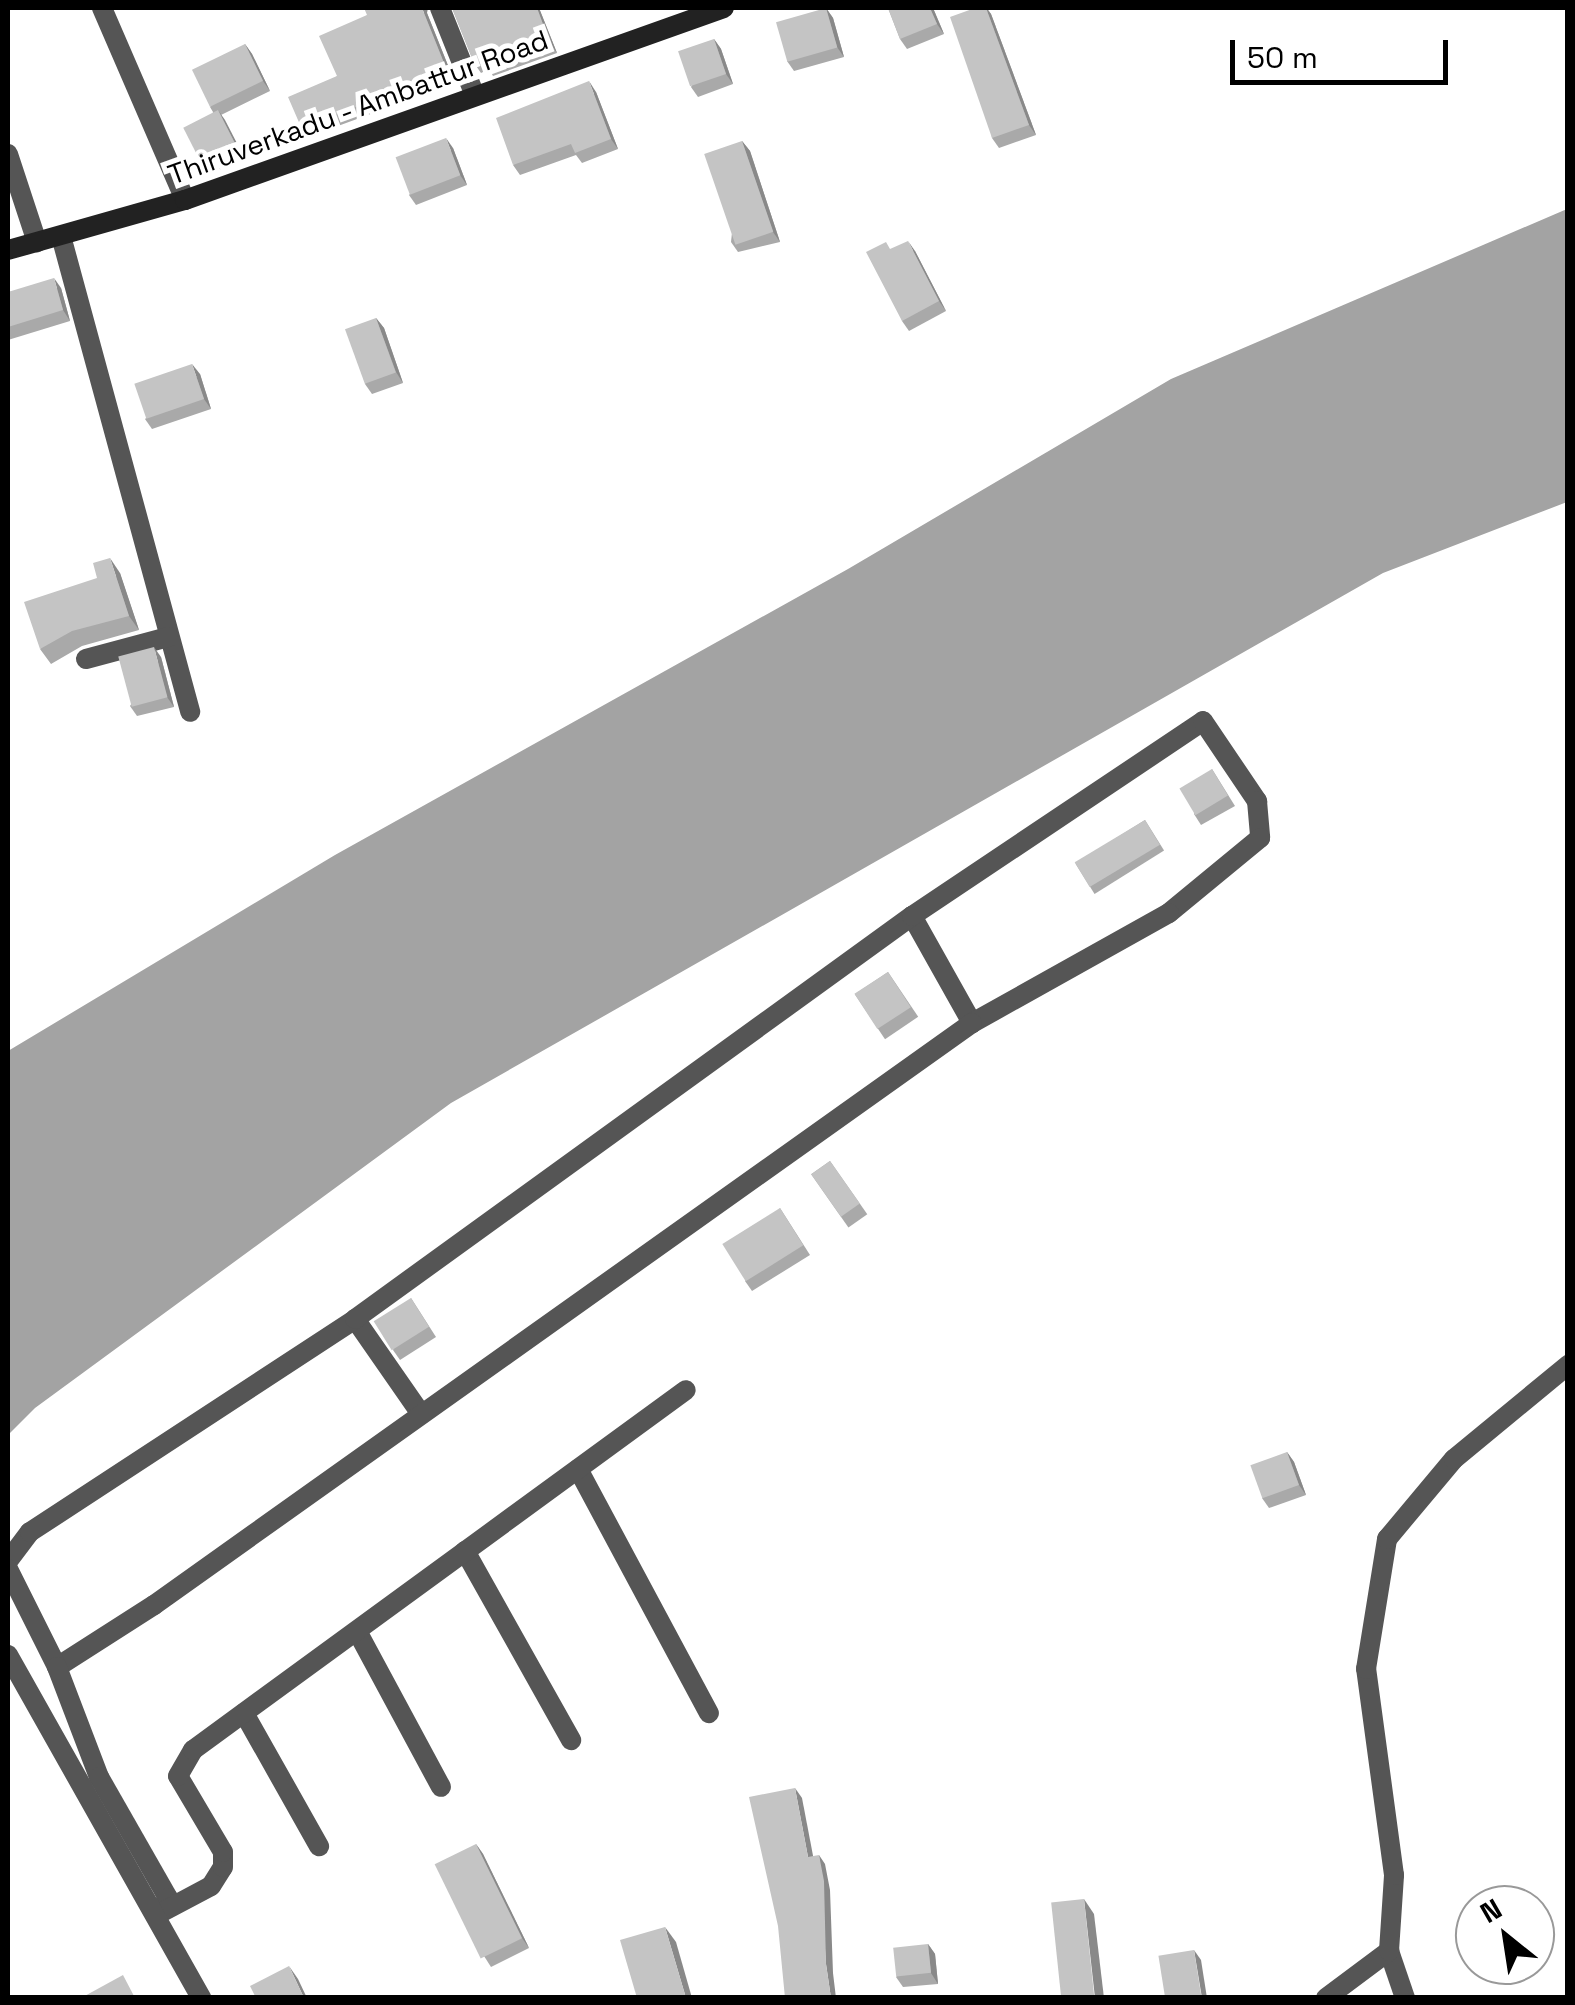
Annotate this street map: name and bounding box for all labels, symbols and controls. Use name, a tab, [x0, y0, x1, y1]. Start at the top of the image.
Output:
scale bar	[1235, 20, 1452, 82]
street label: Thiruverkadu - Ambattur Road	[162, 22, 554, 192]
text: 50 m	[1247, 38, 1318, 77]
north arrow	[1455, 1885, 1555, 1985]
text: N	[1474, 1890, 1508, 1931]

